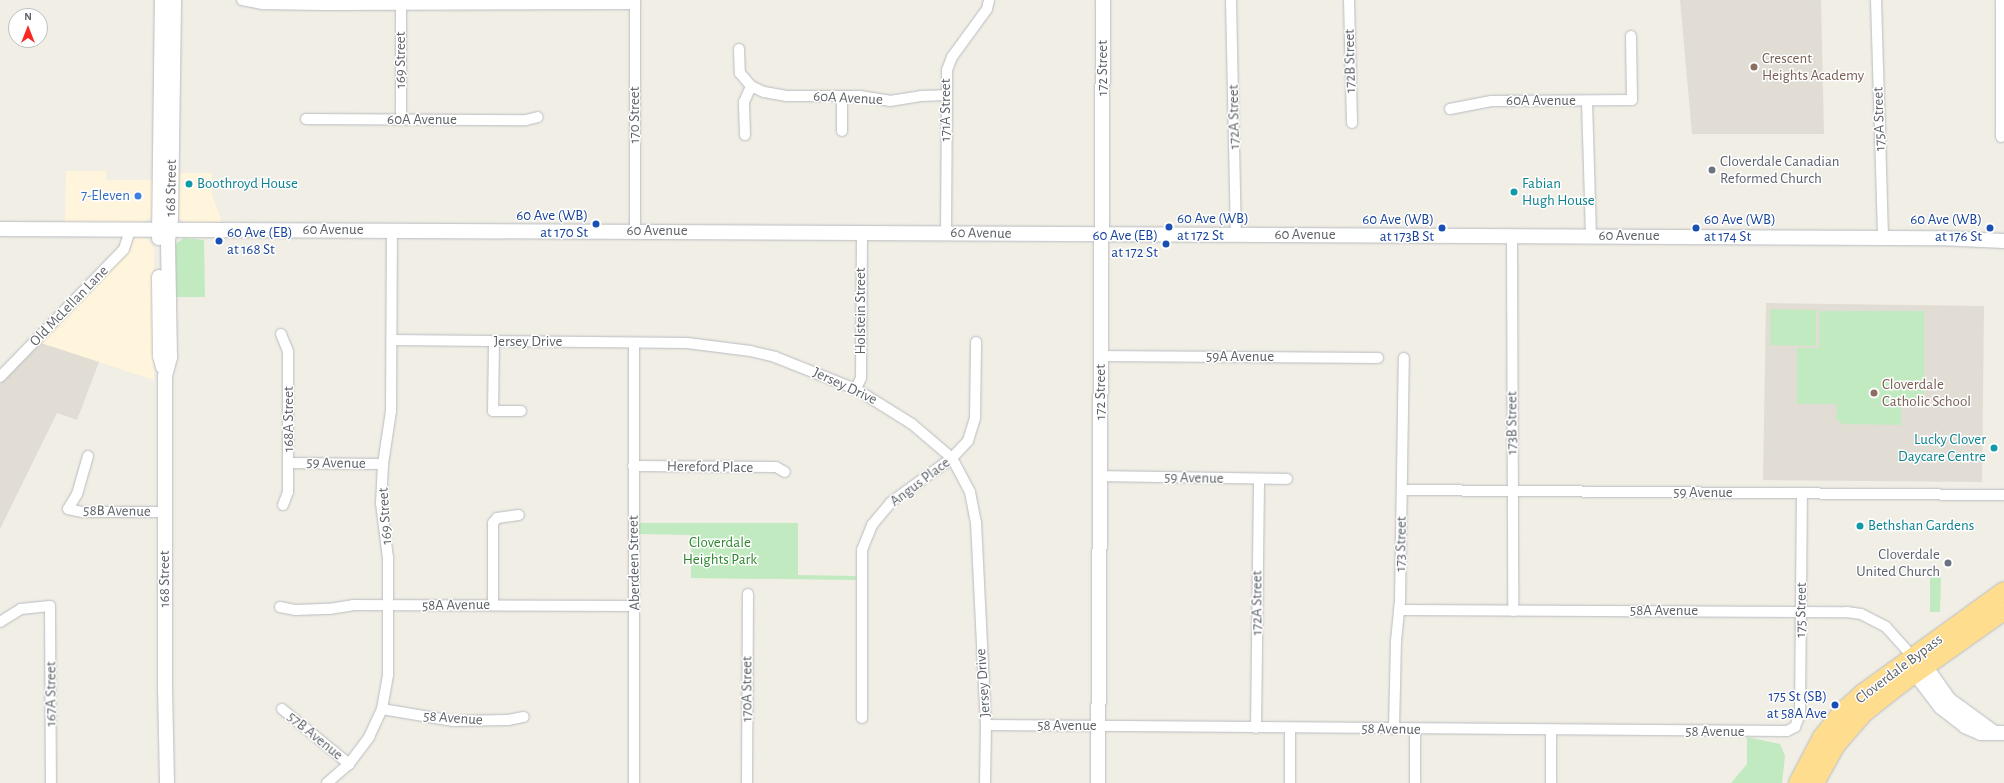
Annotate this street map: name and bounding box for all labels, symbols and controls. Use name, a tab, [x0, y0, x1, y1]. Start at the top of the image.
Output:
north arrow	[8, 8, 48, 48]
text: N	[24, 11, 32, 22]
street label: 172B Street	[1340, 29, 1360, 93]
street label: 169 Street	[392, 31, 410, 89]
street label: 172 Street	[1094, 40, 1112, 96]
place label: Crescent Heights Academy	[1762, 49, 1864, 84]
marker: Crescent Heights Academy	[1749, 62, 1759, 72]
street label: 171A Street	[937, 78, 955, 142]
street label: 172A Street	[1224, 85, 1244, 149]
street label: 170 Street	[626, 86, 644, 144]
street label: 60A Avenue	[813, 87, 883, 109]
street label: 175A Street	[1869, 87, 1889, 151]
street label: 60A Avenue	[1506, 92, 1576, 110]
street label: 60A Avenue	[387, 111, 457, 129]
place label: Cloverdale Canadian Reformed Church	[1720, 152, 1839, 187]
street label: 168 Street	[162, 159, 180, 217]
marker: Cloverdale Canadian Reformed Church	[1707, 165, 1717, 175]
place label: Fabian Hugh House	[1522, 174, 1595, 209]
place label: Boothroyd House	[197, 175, 298, 193]
marker: Boothroyd House	[184, 179, 194, 189]
place label: 7-Eleven	[81, 187, 130, 205]
marker: Fabian Hugh House	[1509, 187, 1519, 197]
marker: 7-Eleven	[133, 191, 143, 201]
place label: 60 Ave (WB) at 170 St	[516, 206, 588, 241]
place label: 60 Ave (WB) at 172 St	[1177, 209, 1249, 244]
place label: 60 Ave (WB) at 173B St	[1362, 210, 1434, 245]
place label: 60 Ave (WB) at 174 St	[1704, 210, 1776, 245]
place label: 60 Ave (WB) at 176 St	[1910, 210, 1982, 245]
marker: 60 Ave (WB) at 170 St	[591, 219, 601, 229]
street label: 60 Avenue	[302, 221, 364, 239]
street label: 60 Avenue	[626, 222, 688, 240]
marker: 60 Ave (WB) at 172 St	[1164, 222, 1174, 232]
place label: 60 Ave (EB) at 168 St	[227, 223, 293, 258]
street label: 60 Avenue	[950, 223, 1012, 243]
marker: 60 Ave (WB) at 173B St	[1437, 223, 1447, 233]
marker: 60 Ave (WB) at 174 St	[1691, 223, 1701, 233]
marker: 60 Ave (WB) at 176 St	[1985, 223, 1995, 233]
place label: 60 Ave (EB) at 172 St	[1092, 226, 1158, 261]
street label: 60 Avenue	[1274, 226, 1336, 244]
street label: 60 Avenue	[1598, 227, 1660, 245]
marker: 60 Ave (EB) at 168 St	[214, 236, 224, 246]
marker: 60 Ave (EB) at 172 St	[1161, 239, 1171, 249]
street label: Old McLellan Lane	[26, 262, 112, 350]
street label: Holstein Street	[852, 267, 870, 355]
street label: Jersey Drive	[494, 333, 562, 351]
street label: 59A Avenue	[1206, 348, 1274, 366]
street label: Jersey Drive	[810, 363, 880, 409]
street label: 172 Street	[1092, 364, 1110, 420]
place label: Cloverdale Catholic School	[1882, 375, 1971, 410]
street label: 168A Street	[280, 386, 298, 452]
marker: Cloverdale Catholic School	[1869, 388, 1879, 398]
street label: 173B Street	[1503, 391, 1521, 455]
place label: Lucky Clover Daycare Centre	[1898, 430, 1986, 465]
marker: Lucky Clover Daycare Centre	[1989, 443, 1999, 453]
street label: 59 Avenue	[306, 453, 366, 473]
street label: Angus Place	[886, 454, 954, 510]
street label: Hereford Place	[667, 457, 753, 477]
street label: 59 Avenue	[1164, 468, 1224, 488]
street label: 59 Avenue	[1673, 484, 1733, 502]
street label: 169 Street	[374, 487, 396, 545]
street label: 58B Avenue	[83, 501, 151, 521]
street label: Aberdeen Street	[624, 515, 644, 611]
street label: 173 Street	[1392, 516, 1410, 572]
place label: Bethshan Gardens	[1868, 517, 1974, 535]
marker: Bethshan Gardens	[1855, 521, 1865, 531]
park label: Cloverdale Heights Park	[683, 533, 757, 568]
place label: Cloverdale United Church	[1856, 545, 1940, 580]
street label: 168 Street	[156, 550, 174, 608]
marker: Cloverdale United Church	[1943, 558, 1953, 568]
street label: 172A Street	[1248, 571, 1266, 635]
street label: 175 Street	[1792, 582, 1810, 638]
street label: 58A Avenue	[422, 595, 490, 615]
street label: 58A Avenue	[1630, 602, 1698, 620]
street label: Cloverdale Bypass	[1852, 630, 1946, 708]
street label: Jersey Drive	[972, 648, 994, 718]
street label: 170A Street	[738, 656, 756, 722]
street label: 167A Street	[42, 662, 60, 726]
place label: 175 St (SB) at 58A Ave	[1767, 687, 1827, 722]
marker: 175 St (SB) at 58A Ave	[1830, 700, 1840, 710]
street label: 58 Avenue	[423, 707, 483, 729]
street label: 57B Avenue	[283, 708, 347, 764]
street label: 58 Avenue	[1037, 717, 1097, 735]
street label: 58 Avenue	[1361, 719, 1421, 739]
street label: 58 Avenue	[1685, 723, 1745, 741]

